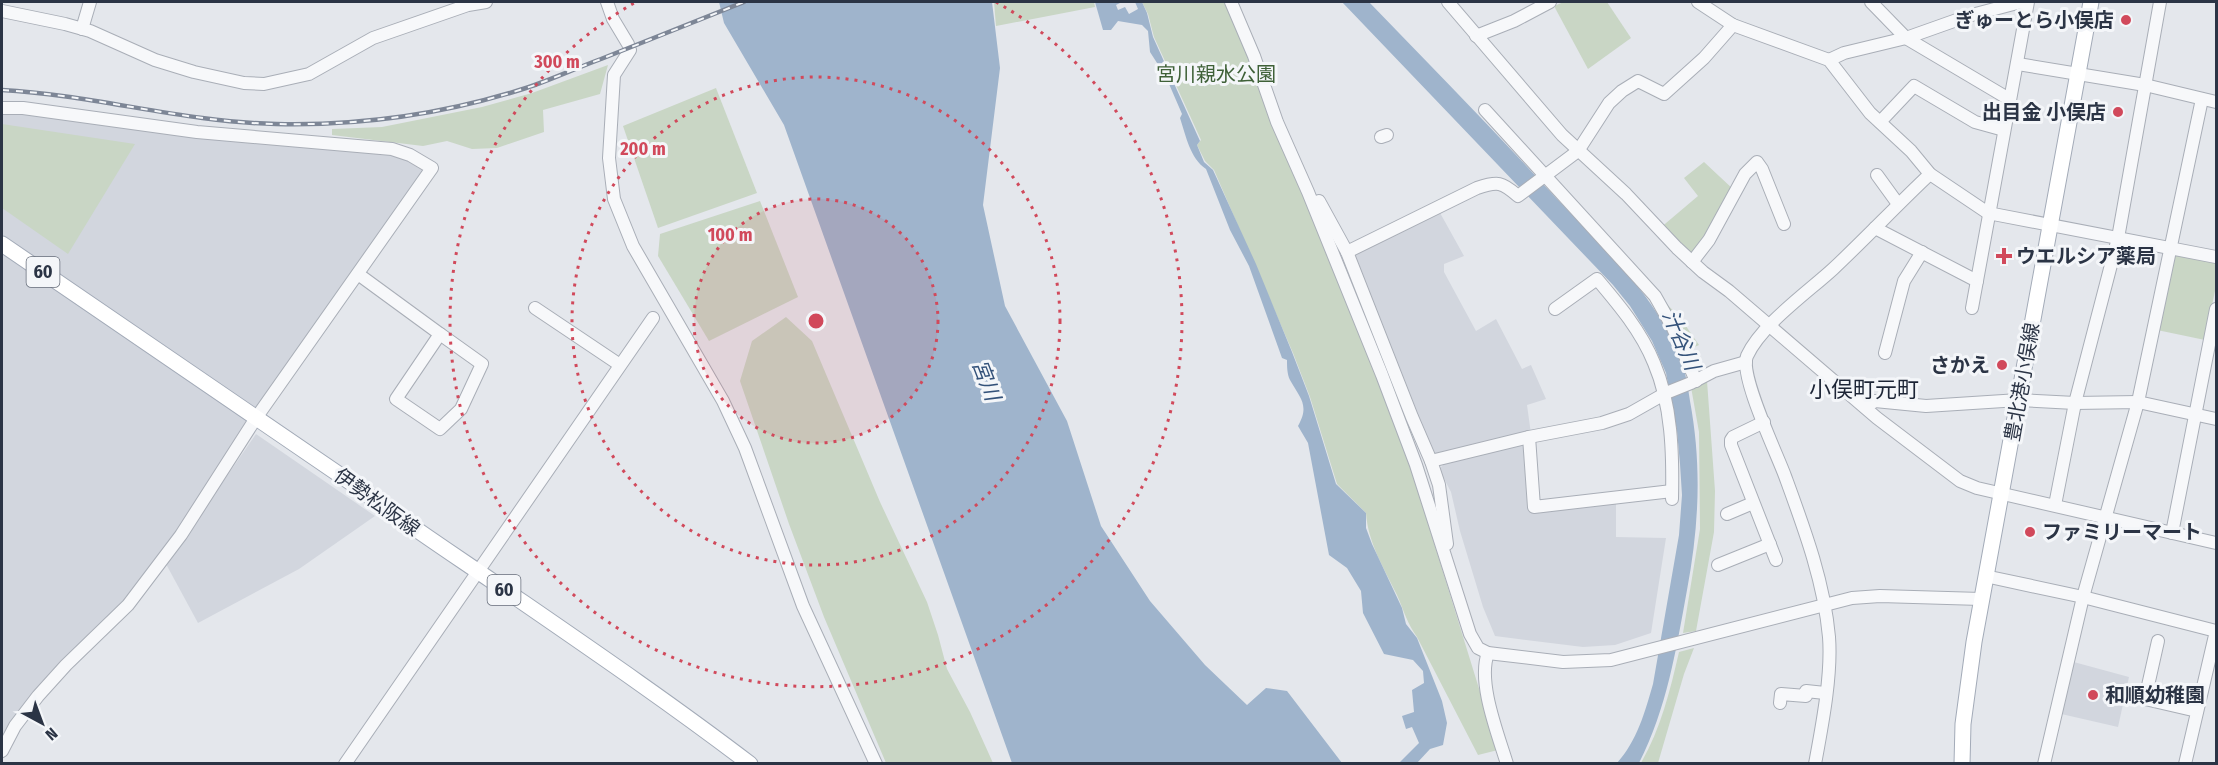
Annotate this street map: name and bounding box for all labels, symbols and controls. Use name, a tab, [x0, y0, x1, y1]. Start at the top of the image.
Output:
place label: ぎゅーとら小俣店	[1955, 8, 2114, 32]
marker: ぎゅーとら小俣店	[2119, 13, 2133, 27]
text: 300 m	[533, 51, 580, 73]
park label: 宮川親水公園	[1156, 62, 1276, 86]
place label: 出目金 小俣店	[1982, 100, 2106, 124]
marker: 出目金 小俣店	[2111, 105, 2125, 119]
text: 200 m	[619, 138, 666, 160]
text: 100 m	[708, 224, 752, 246]
place label: ウエルシア薬局	[2016, 244, 2156, 268]
marker: ウエルシア薬局	[1997, 249, 2011, 263]
road number: 60	[26, 257, 60, 287]
water label: 汁谷川	[1657, 306, 1706, 376]
centre of rings	[806, 311, 826, 331]
street label: 豊北港小俣線	[2000, 321, 2044, 443]
place label: さかえ	[1930, 353, 1990, 377]
water label: 宮川	[966, 356, 1006, 406]
marker: さかえ	[1995, 358, 2009, 372]
district label: 小俣町元町	[1809, 376, 1919, 403]
street label: 伊勢松阪線	[329, 463, 425, 541]
place label: ファミリーマート	[2042, 520, 2202, 544]
marker: ファミリーマート	[2023, 525, 2037, 539]
road number: 60	[488, 575, 520, 605]
place label: 和順幼稚園	[2105, 683, 2205, 707]
marker: 和順幼稚園	[2086, 688, 2100, 702]
north arrow	[12, 693, 72, 753]
text: N	[42, 724, 61, 744]

